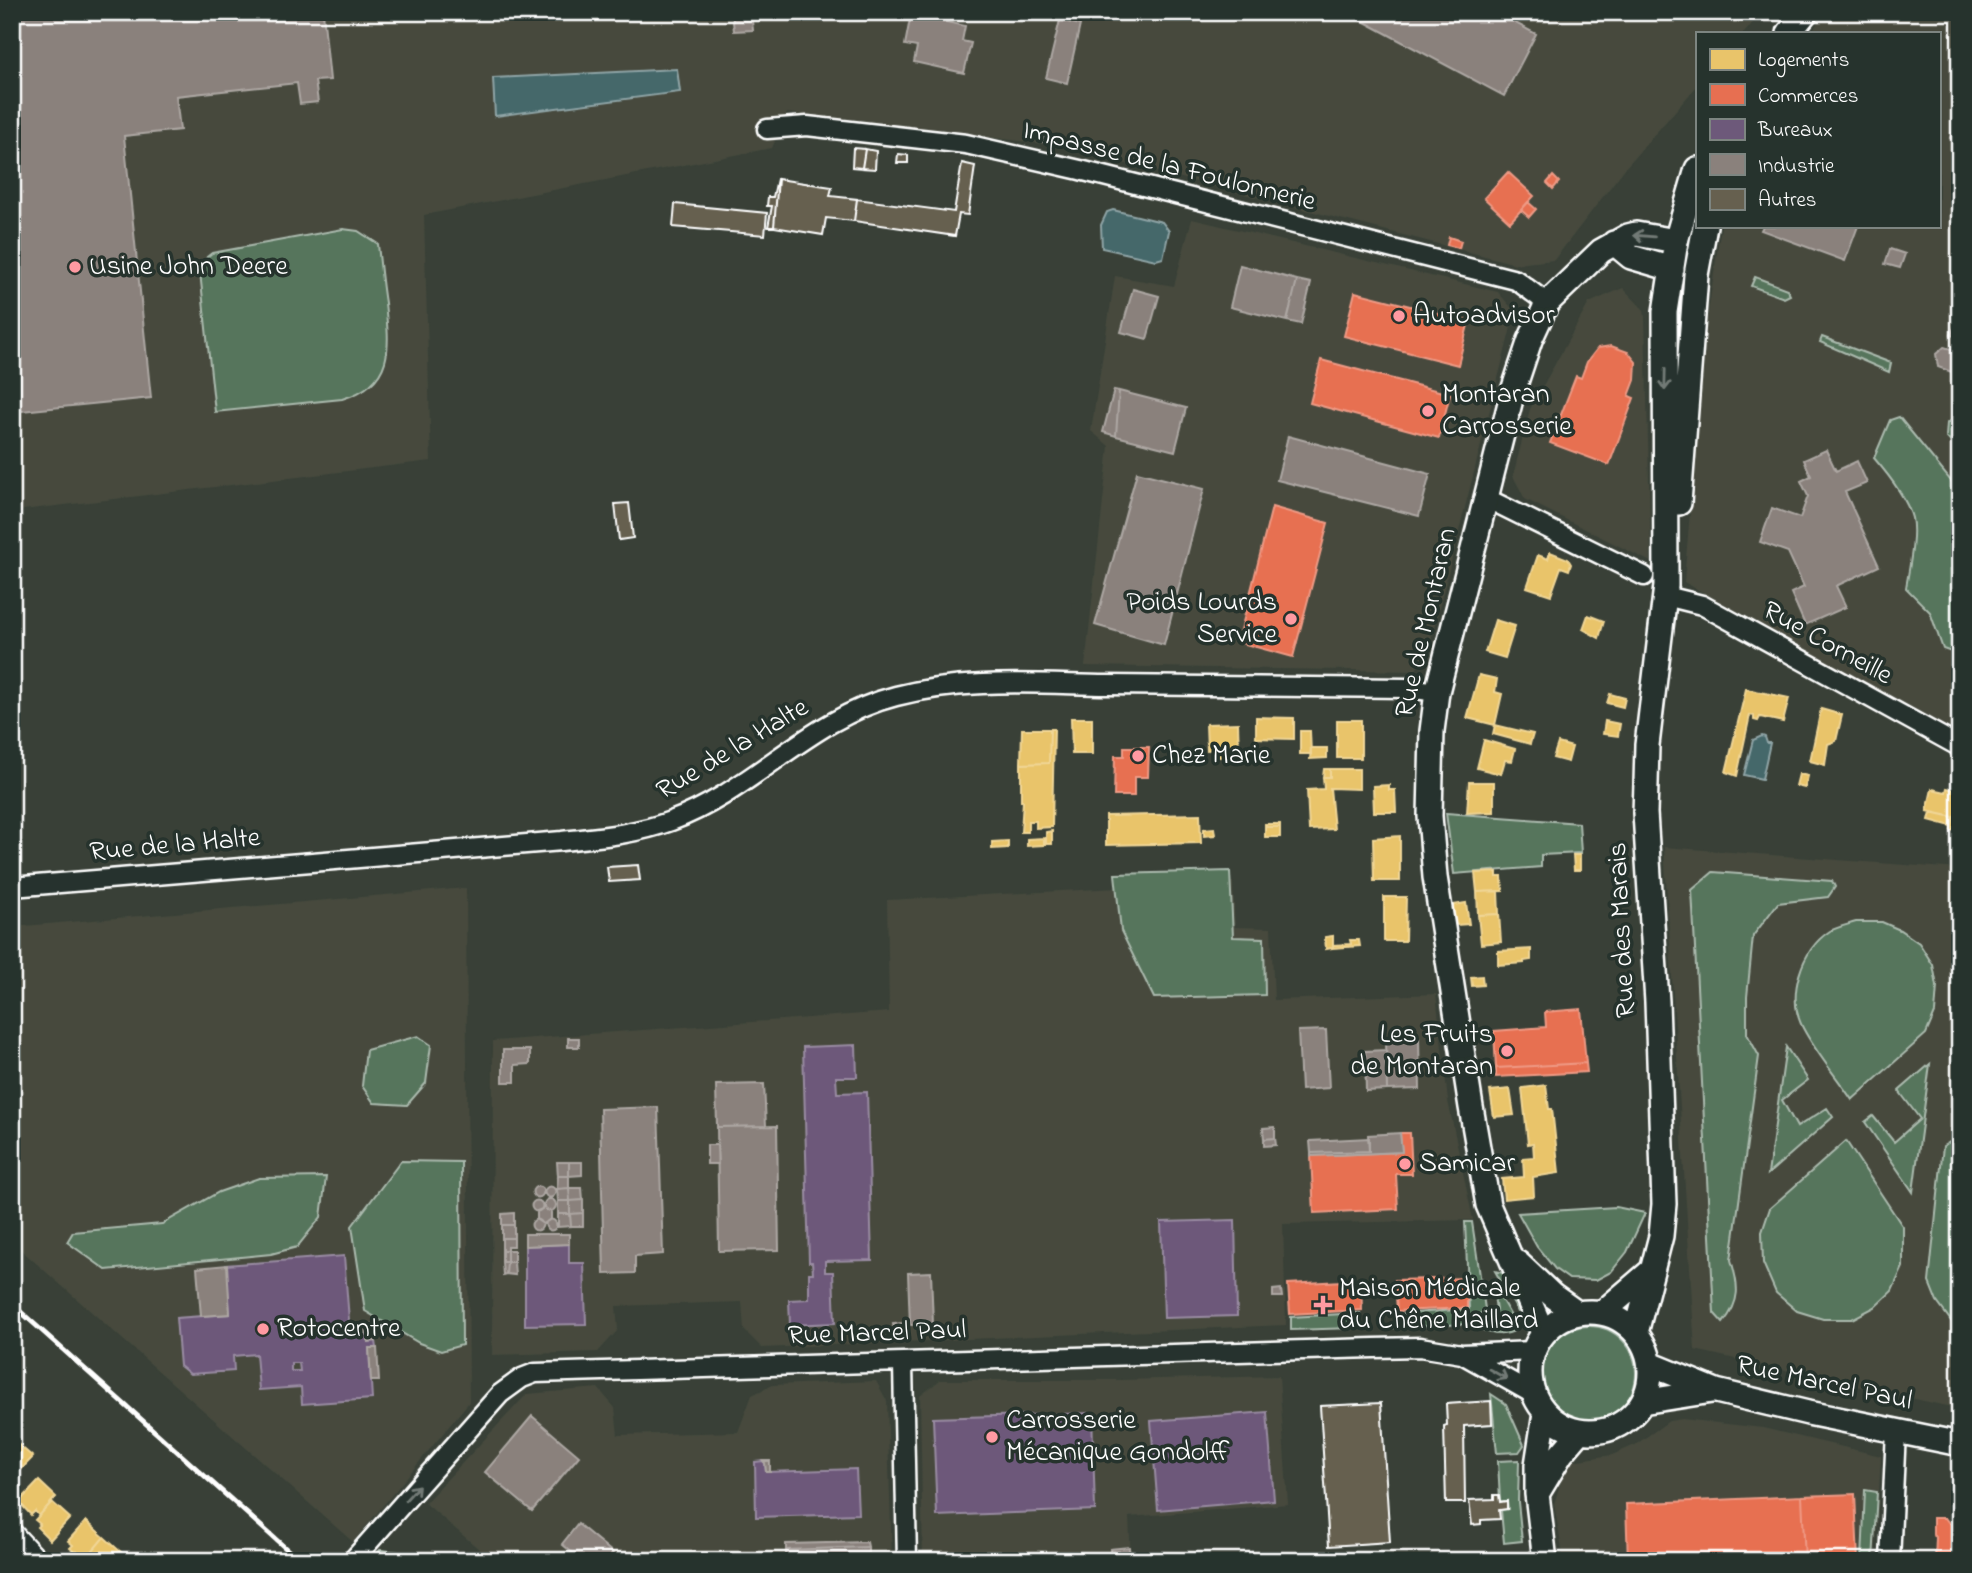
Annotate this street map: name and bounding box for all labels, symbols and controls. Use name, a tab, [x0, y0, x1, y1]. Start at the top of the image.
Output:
legend	[1696, 32, 1940, 228]
text: Logements	[1758, 46, 1849, 78]
text: Commerces	[1758, 82, 1858, 112]
street label: Impasse de la Foulonnerie	[1018, 111, 1320, 223]
text: Bureaux	[1757, 116, 1833, 146]
text: Industrie	[1758, 152, 1835, 182]
text: Autres	[1758, 186, 1817, 216]
one-way arrow	[1633, 229, 1656, 242]
place label: Usine John Deere	[89, 247, 288, 288]
marker: Usine John Deere	[67, 259, 83, 275]
place label: Autoadvisor	[1413, 296, 1555, 337]
marker: Autoadvisor	[1391, 308, 1407, 324]
one-way arrow	[1658, 368, 1671, 391]
place label: Montaran Carrosserie	[1442, 375, 1572, 448]
marker: Montaran Carrosserie	[1420, 403, 1436, 419]
street label: Rue de Montaran	[1385, 524, 1469, 722]
place label: Poids Lourds Service	[1126, 583, 1277, 656]
street label: Rue Corneille	[1755, 591, 1900, 697]
marker: Poids Lourds Service	[1283, 611, 1299, 627]
street label: Rue de la Halte	[649, 688, 817, 812]
place label: Chez Marie	[1152, 736, 1271, 777]
marker: Chez Marie	[1130, 748, 1146, 764]
street label: Rue de la Halte	[88, 818, 262, 874]
street label: Rue des Marais	[1598, 841, 1648, 1019]
place label: Les Fruits de Montaran	[1350, 1015, 1493, 1088]
marker: Les Fruits de Montaran	[1499, 1043, 1515, 1059]
place label: Samicar	[1419, 1144, 1515, 1185]
marker: Samicar	[1397, 1156, 1413, 1172]
place label: Maison Médicale du Chêne Maillard	[1339, 1269, 1539, 1342]
marker: Maison Médicale du Chêne Maillard	[1313, 1295, 1333, 1315]
place label: Rotocentre	[277, 1309, 401, 1350]
street label: Rue Marcel Paul	[787, 1310, 967, 1358]
marker: Rotocentre	[255, 1321, 271, 1337]
street label: Rue Marcel Paul	[1732, 1345, 1916, 1423]
one-way arrow	[1487, 1367, 1507, 1381]
place label: Carrosserie Mécanique Gondolff	[1006, 1401, 1230, 1474]
marker: Carrosserie Mécanique Gondolff	[984, 1429, 1000, 1445]
one-way arrow	[403, 1485, 419, 1503]

